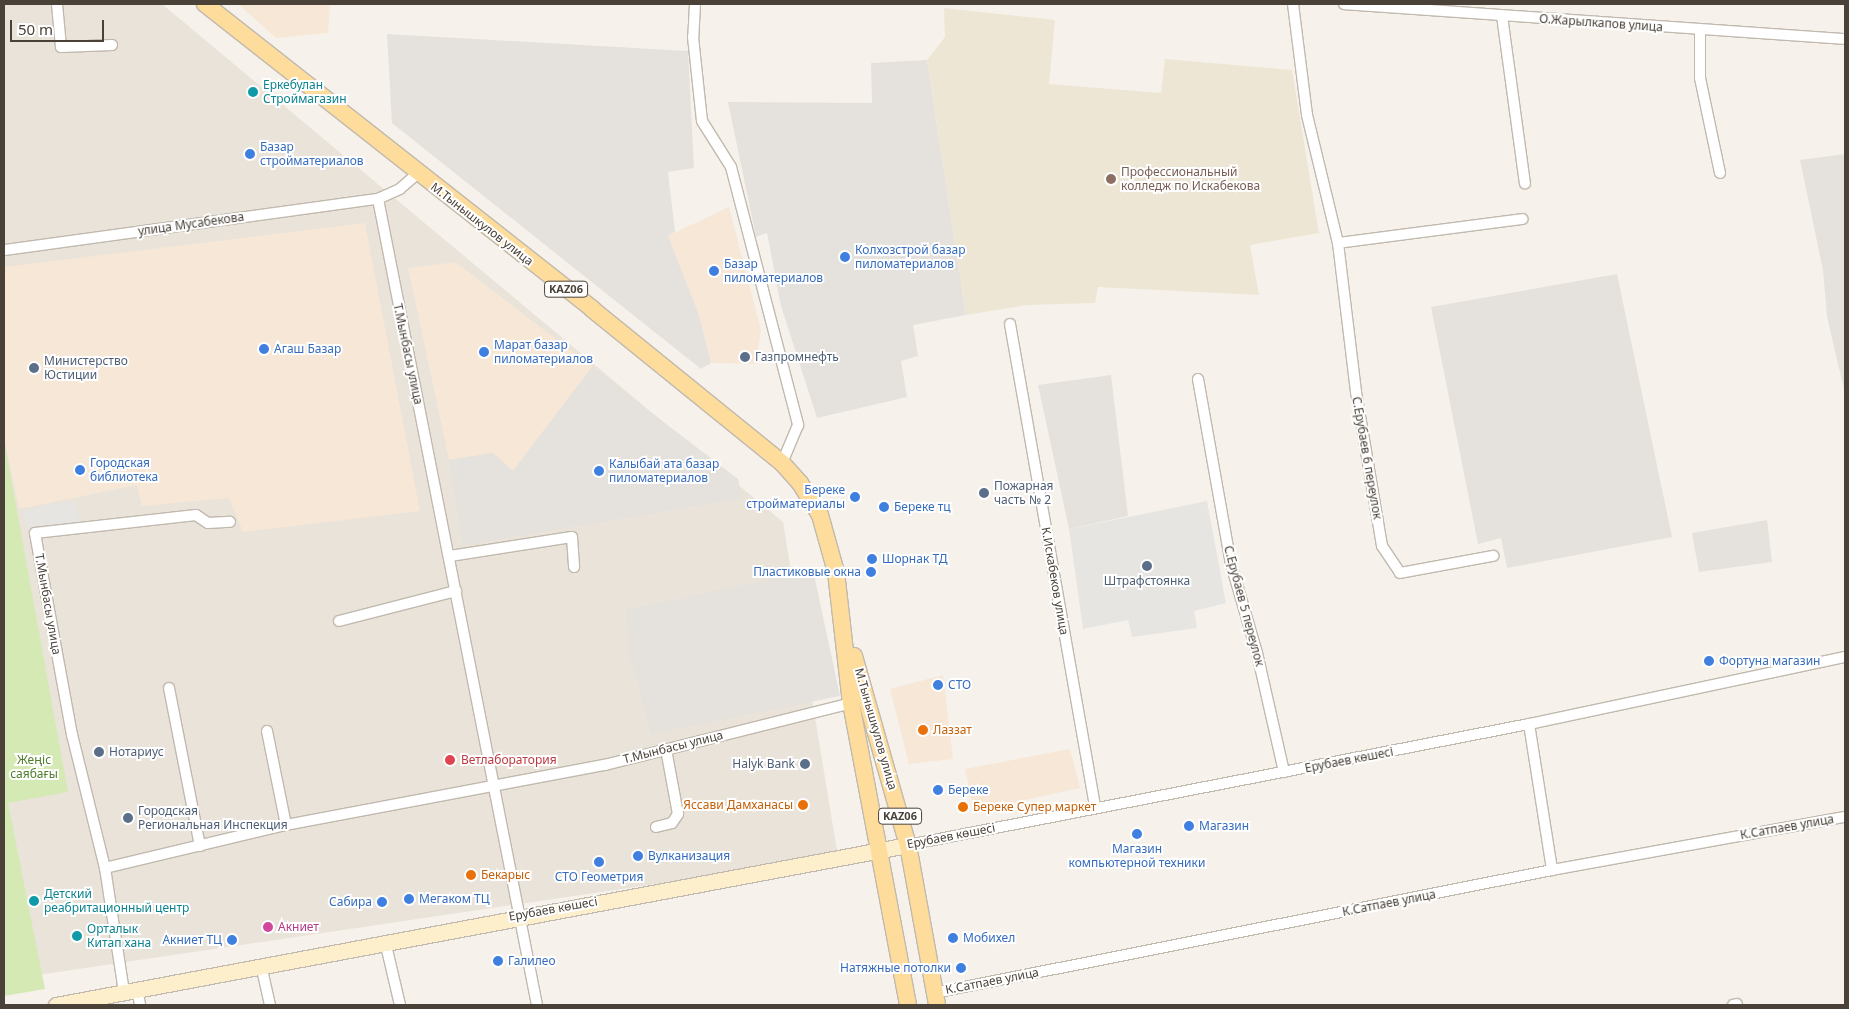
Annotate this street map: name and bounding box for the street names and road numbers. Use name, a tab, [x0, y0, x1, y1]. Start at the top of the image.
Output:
street label: О.Жарылкапов улица	[1539, 11, 1663, 35]
street label: М.Тынышкулов улица	[428, 180, 536, 268]
street label: улица Мусабекова	[137, 209, 245, 239]
road number: KАZ06	[544, 280, 588, 298]
street label: Т.Мынбасы улица	[390, 302, 426, 406]
street label: С.Ерубаев 6 переулок	[1349, 395, 1385, 521]
street label: К.Искабеков улица	[1038, 526, 1072, 636]
street label: С.Ерубаев 5 переулок	[1221, 544, 1267, 668]
street label: Т.Мынбасы улица	[32, 552, 64, 656]
street label: М.Тынышкулов улица	[852, 666, 900, 792]
street label: Т.Мынбасы улица	[621, 728, 725, 766]
street label: Ерубаев көшесі	[1304, 744, 1394, 776]
road number: KАZ06	[878, 808, 922, 824]
street label: К.Сатпаев улица	[1739, 812, 1835, 842]
street label: Ерубаев көшесі	[906, 820, 996, 852]
street label: К.Сатпаев улица	[1341, 887, 1437, 919]
street label: Ерубаев көшесі	[508, 894, 598, 924]
street label: К.Сатпаев улица	[944, 965, 1040, 997]

